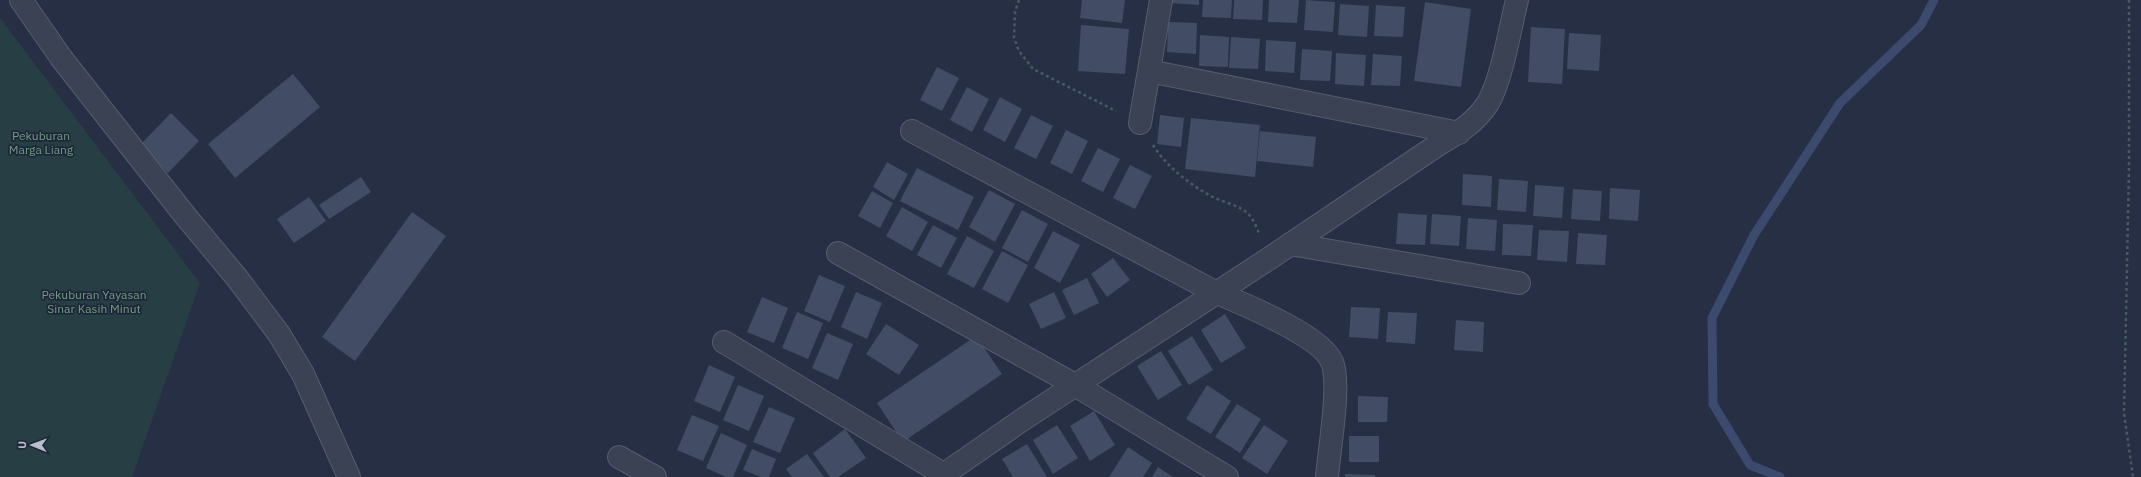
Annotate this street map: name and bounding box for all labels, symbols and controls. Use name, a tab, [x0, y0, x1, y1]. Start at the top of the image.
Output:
park label: Pekuburan Marga Liang	[9, 128, 74, 157]
park label: Pekuburan Yayasan Sinar Kasih Minut	[42, 287, 147, 316]
north arrow	[12, 425, 52, 465]
text: U	[15, 441, 29, 449]

